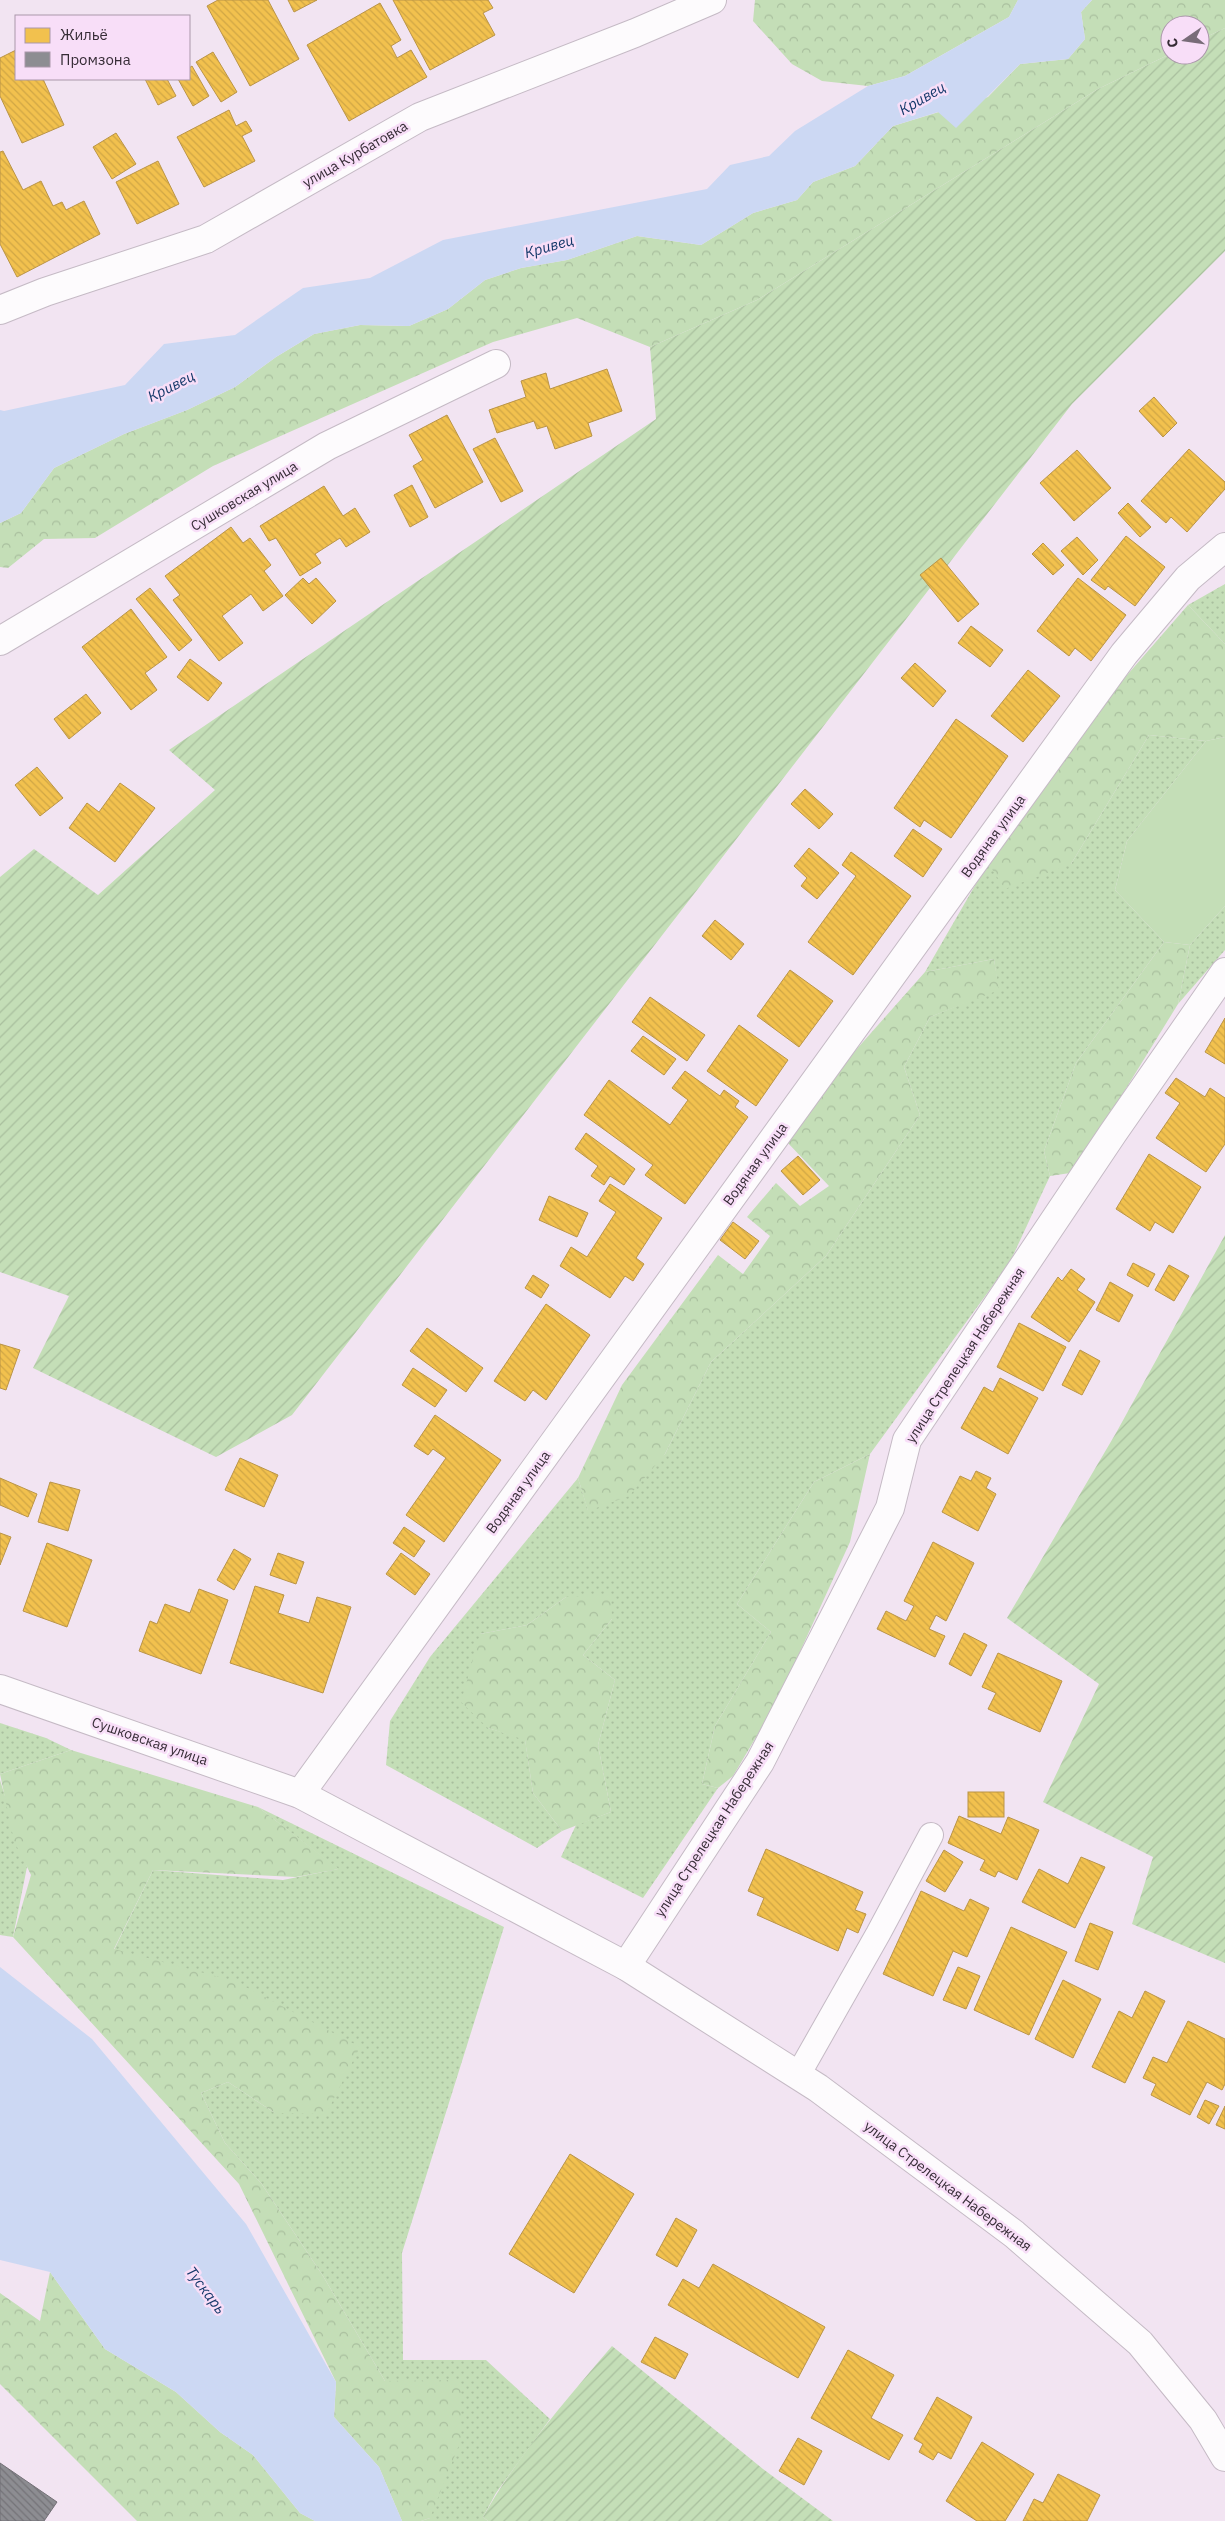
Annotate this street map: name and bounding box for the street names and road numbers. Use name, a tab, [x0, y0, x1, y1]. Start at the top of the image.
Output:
street label: улица Курбатовка	[299, 116, 411, 191]
street label: Сушковская улица	[187, 457, 301, 535]
street label: Водяная улица	[957, 791, 1029, 881]
street label: Водяная улица	[719, 1119, 791, 1209]
street label: улица Стрелецкая Набережная	[901, 1264, 1029, 1446]
street label: Водяная улица	[482, 1447, 554, 1537]
street label: Сушковская улица	[90, 1713, 211, 1769]
street label: улица Стрелецкая Набережная	[650, 1738, 778, 1920]
street label: улица Стрелецкая Набережная	[860, 2117, 1036, 2255]

